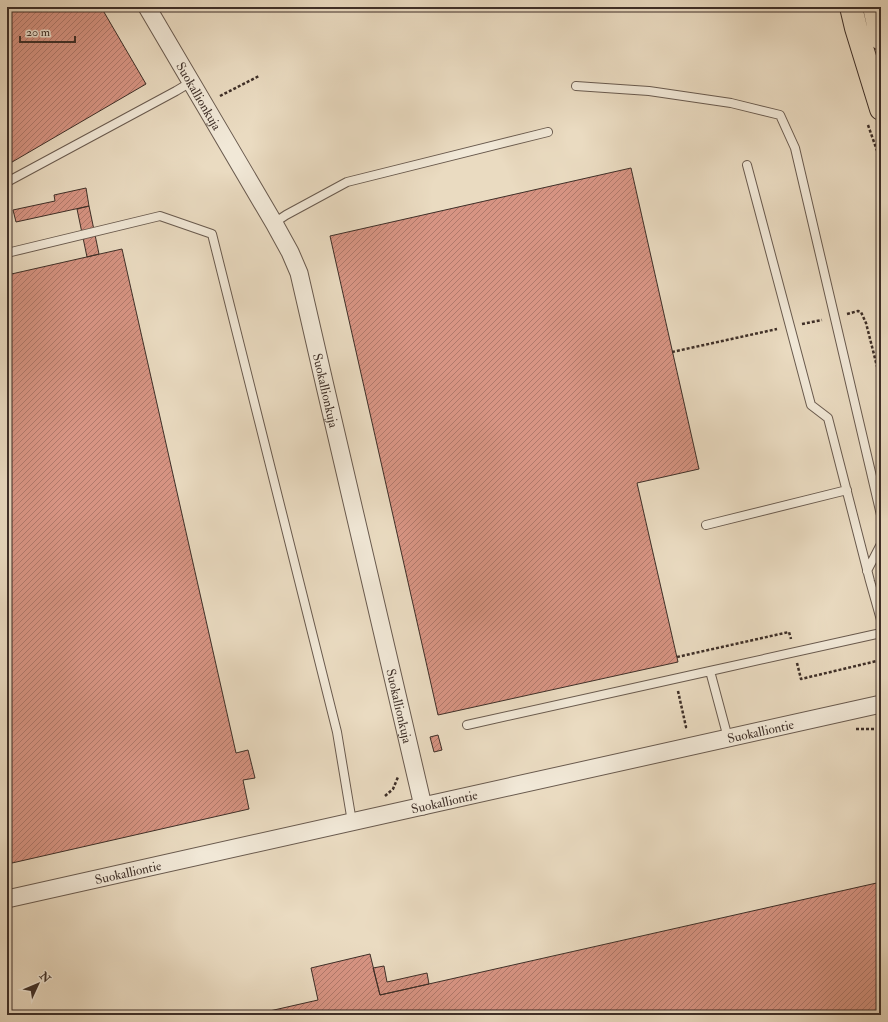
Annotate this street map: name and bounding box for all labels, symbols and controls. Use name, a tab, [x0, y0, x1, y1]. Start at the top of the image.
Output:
scale bar	[20, 18, 75, 44]
text: 20 m	[26, 25, 51, 40]
street label: Suokallionkuja	[172, 60, 225, 134]
street label: Suokallionkuja	[309, 352, 342, 430]
street label: Suokallionkuja	[382, 667, 415, 746]
street label: Suokalliontie	[726, 717, 796, 747]
street label: Suokalliontie	[410, 787, 480, 817]
street label: Suokalliontie	[93, 858, 164, 888]
north arrow	[18, 964, 58, 1004]
text: N	[36, 969, 54, 986]

